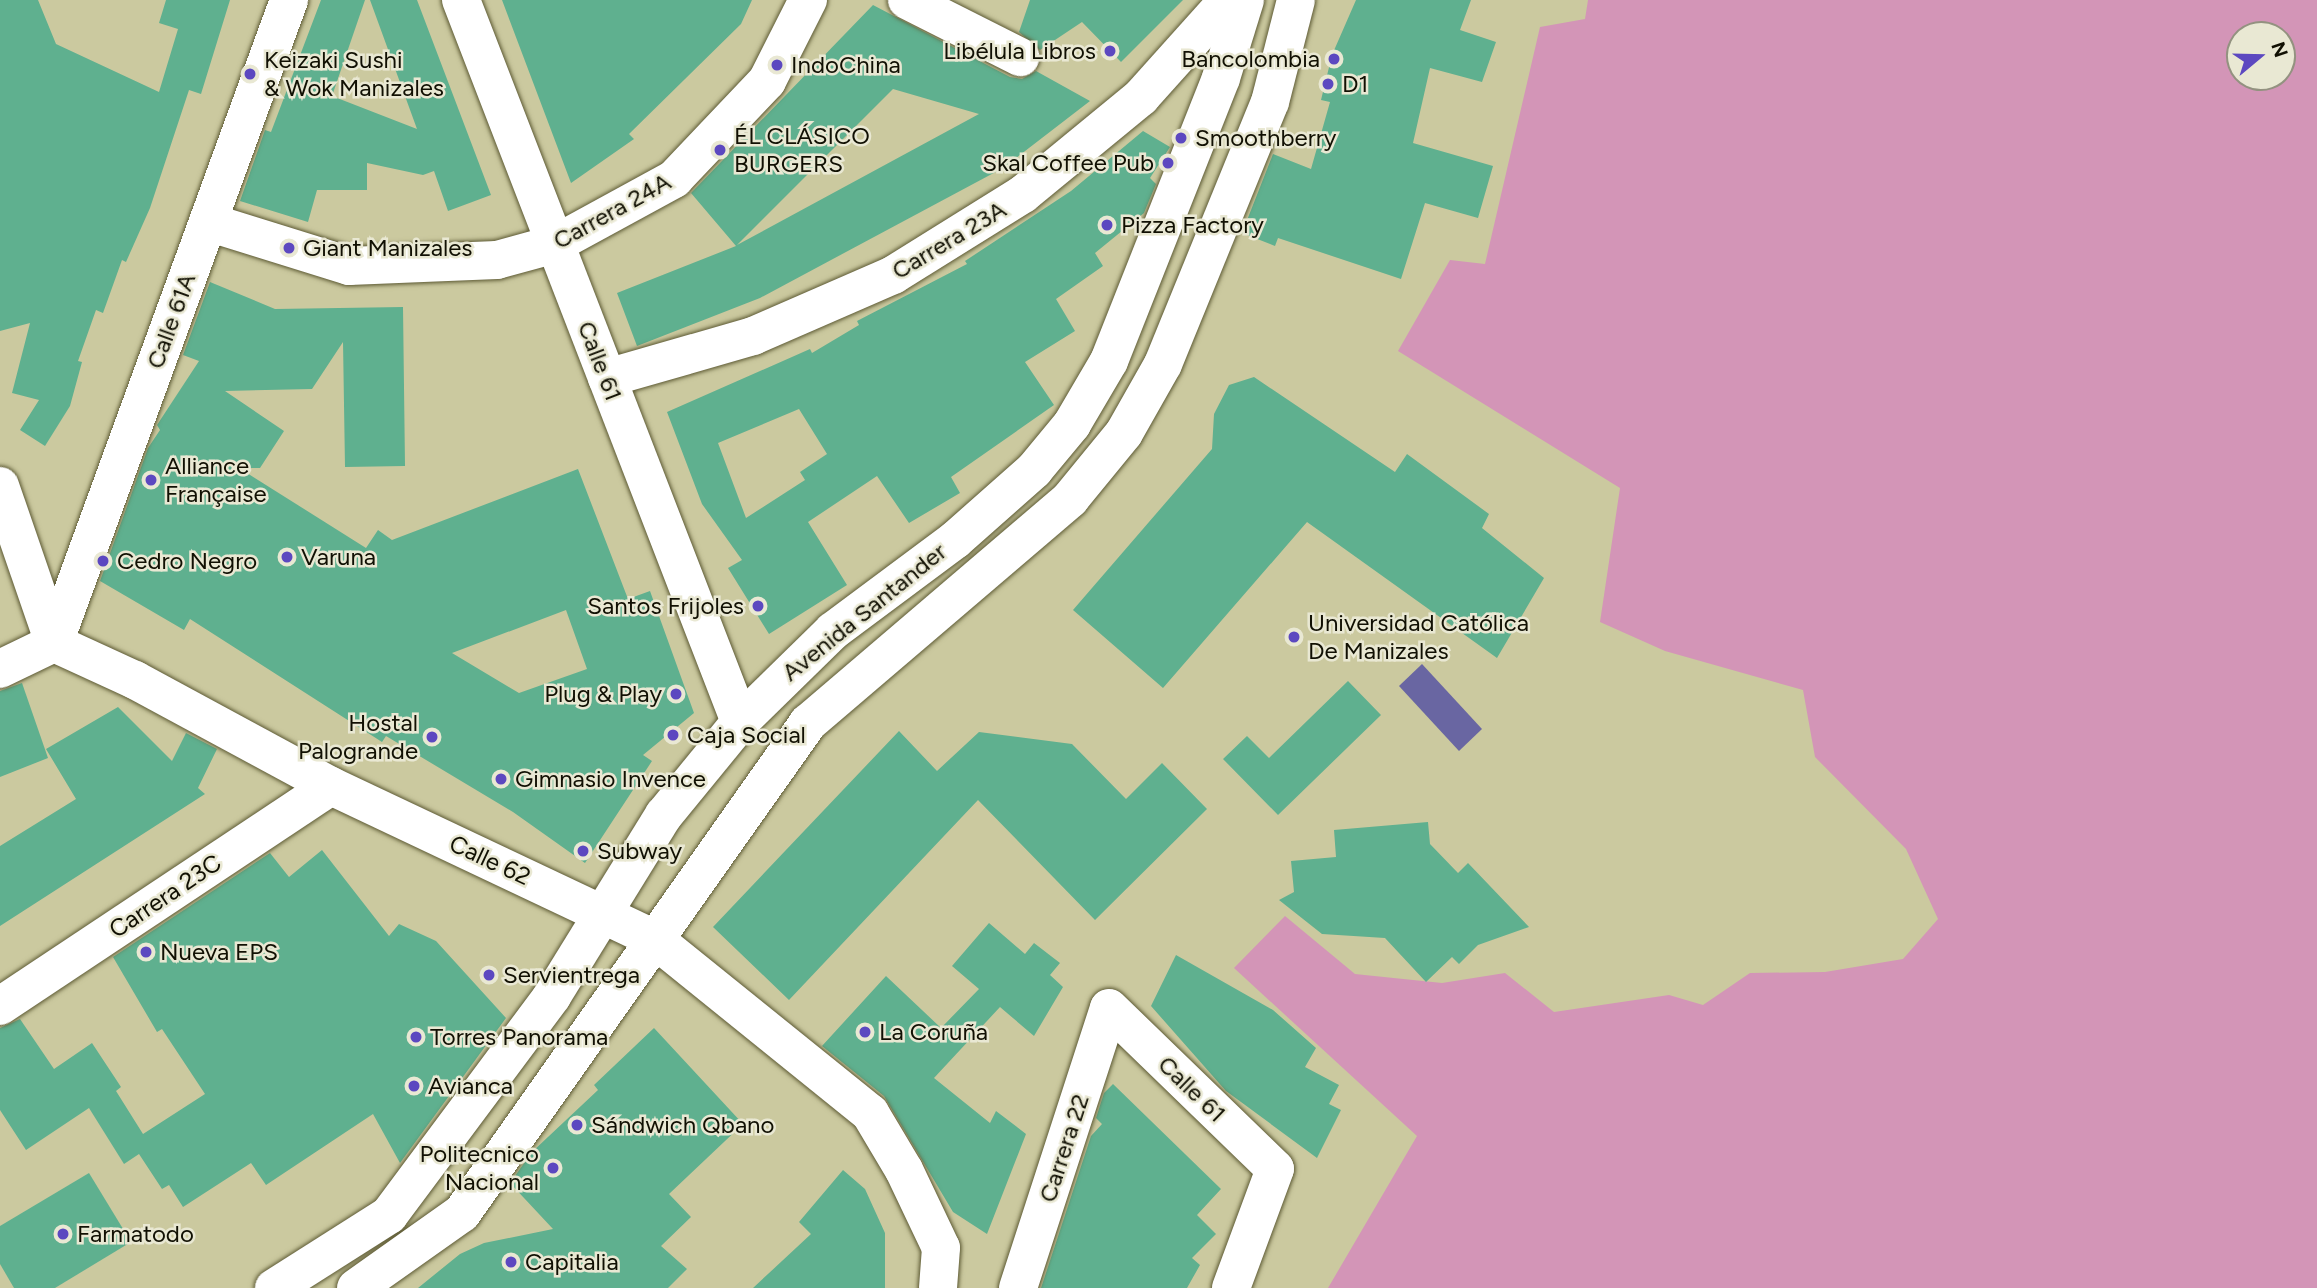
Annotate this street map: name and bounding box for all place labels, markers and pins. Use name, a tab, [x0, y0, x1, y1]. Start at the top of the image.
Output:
place label: Libélula Libros	[943, 37, 1096, 65]
marker: Libélula Libros	[1102, 43, 1118, 59]
place label: Bancolombia	[1181, 45, 1320, 73]
place label: Keizaki Sushi & Wok Manizales	[264, 46, 444, 102]
place label: IndoChina	[791, 51, 901, 79]
marker: Bancolombia	[1326, 51, 1342, 67]
marker: IndoChina	[769, 57, 785, 73]
marker: Keizaki Sushi & Wok Manizales	[242, 66, 258, 82]
place label: D1	[1342, 70, 1368, 98]
marker: D1	[1320, 76, 1336, 92]
place label: ÉL CLÁSICO BURGERS	[734, 122, 870, 178]
place label: Smoothberry	[1195, 124, 1336, 152]
marker: Smoothberry	[1173, 130, 1189, 146]
marker: ÉL CLÁSICO BURGERS	[712, 142, 728, 158]
place label: Skal Coffee Pub	[982, 149, 1154, 177]
marker: Skal Coffee Pub	[1160, 155, 1176, 171]
place label: Pizza Factory	[1121, 211, 1264, 239]
marker: Pizza Factory	[1099, 217, 1115, 233]
place label: Giant Manizales	[303, 234, 473, 262]
marker: Giant Manizales	[281, 240, 297, 256]
place label: Alliance Française	[165, 452, 267, 508]
marker: Alliance Française	[143, 472, 159, 488]
place label: Varuna	[301, 543, 376, 571]
place label: Cedro Negro	[117, 547, 257, 575]
marker: Varuna	[279, 549, 295, 565]
marker: Cedro Negro	[95, 553, 111, 569]
place label: Santos Frijoles	[587, 592, 744, 620]
marker: Santos Frijoles	[750, 598, 766, 614]
place label: Universidad Católica De Manizales	[1308, 609, 1529, 665]
marker: Universidad Católica De Manizales	[1286, 629, 1302, 645]
place label: Plug & Play	[544, 680, 662, 708]
marker: Plug & Play	[668, 686, 684, 702]
place label: Hostal Palogrande	[298, 709, 418, 765]
place label: Caja Social	[687, 721, 806, 749]
marker: Caja Social	[665, 727, 681, 743]
marker: Hostal Palogrande	[424, 729, 440, 745]
place label: Gimnasio Invence	[515, 765, 706, 793]
marker: Gimnasio Invence	[493, 771, 509, 787]
place label: Subway	[597, 837, 682, 865]
marker: Subway	[575, 843, 591, 859]
place label: Nueva EPS	[160, 938, 278, 966]
marker: Nueva EPS	[138, 944, 154, 960]
place label: Servientrega	[503, 961, 640, 989]
marker: Servientrega	[481, 967, 497, 983]
place label: La Coruña	[879, 1018, 988, 1046]
place label: Torres Panorama	[430, 1023, 608, 1051]
marker: La Coruña	[857, 1024, 873, 1040]
marker: Torres Panorama	[408, 1029, 424, 1045]
place label: Avianca	[428, 1072, 513, 1100]
marker: Avianca	[406, 1078, 422, 1094]
place label: Sándwich Qbano	[591, 1111, 774, 1139]
marker: Sándwich Qbano	[569, 1117, 585, 1133]
place label: Politecnico Nacional	[420, 1140, 539, 1196]
marker: Politecnico Nacional	[545, 1160, 561, 1176]
place label: Farmatodo	[77, 1220, 194, 1248]
marker: Farmatodo	[55, 1226, 71, 1242]
place label: Capitalia	[525, 1248, 619, 1276]
marker: Capitalia	[503, 1254, 519, 1270]

